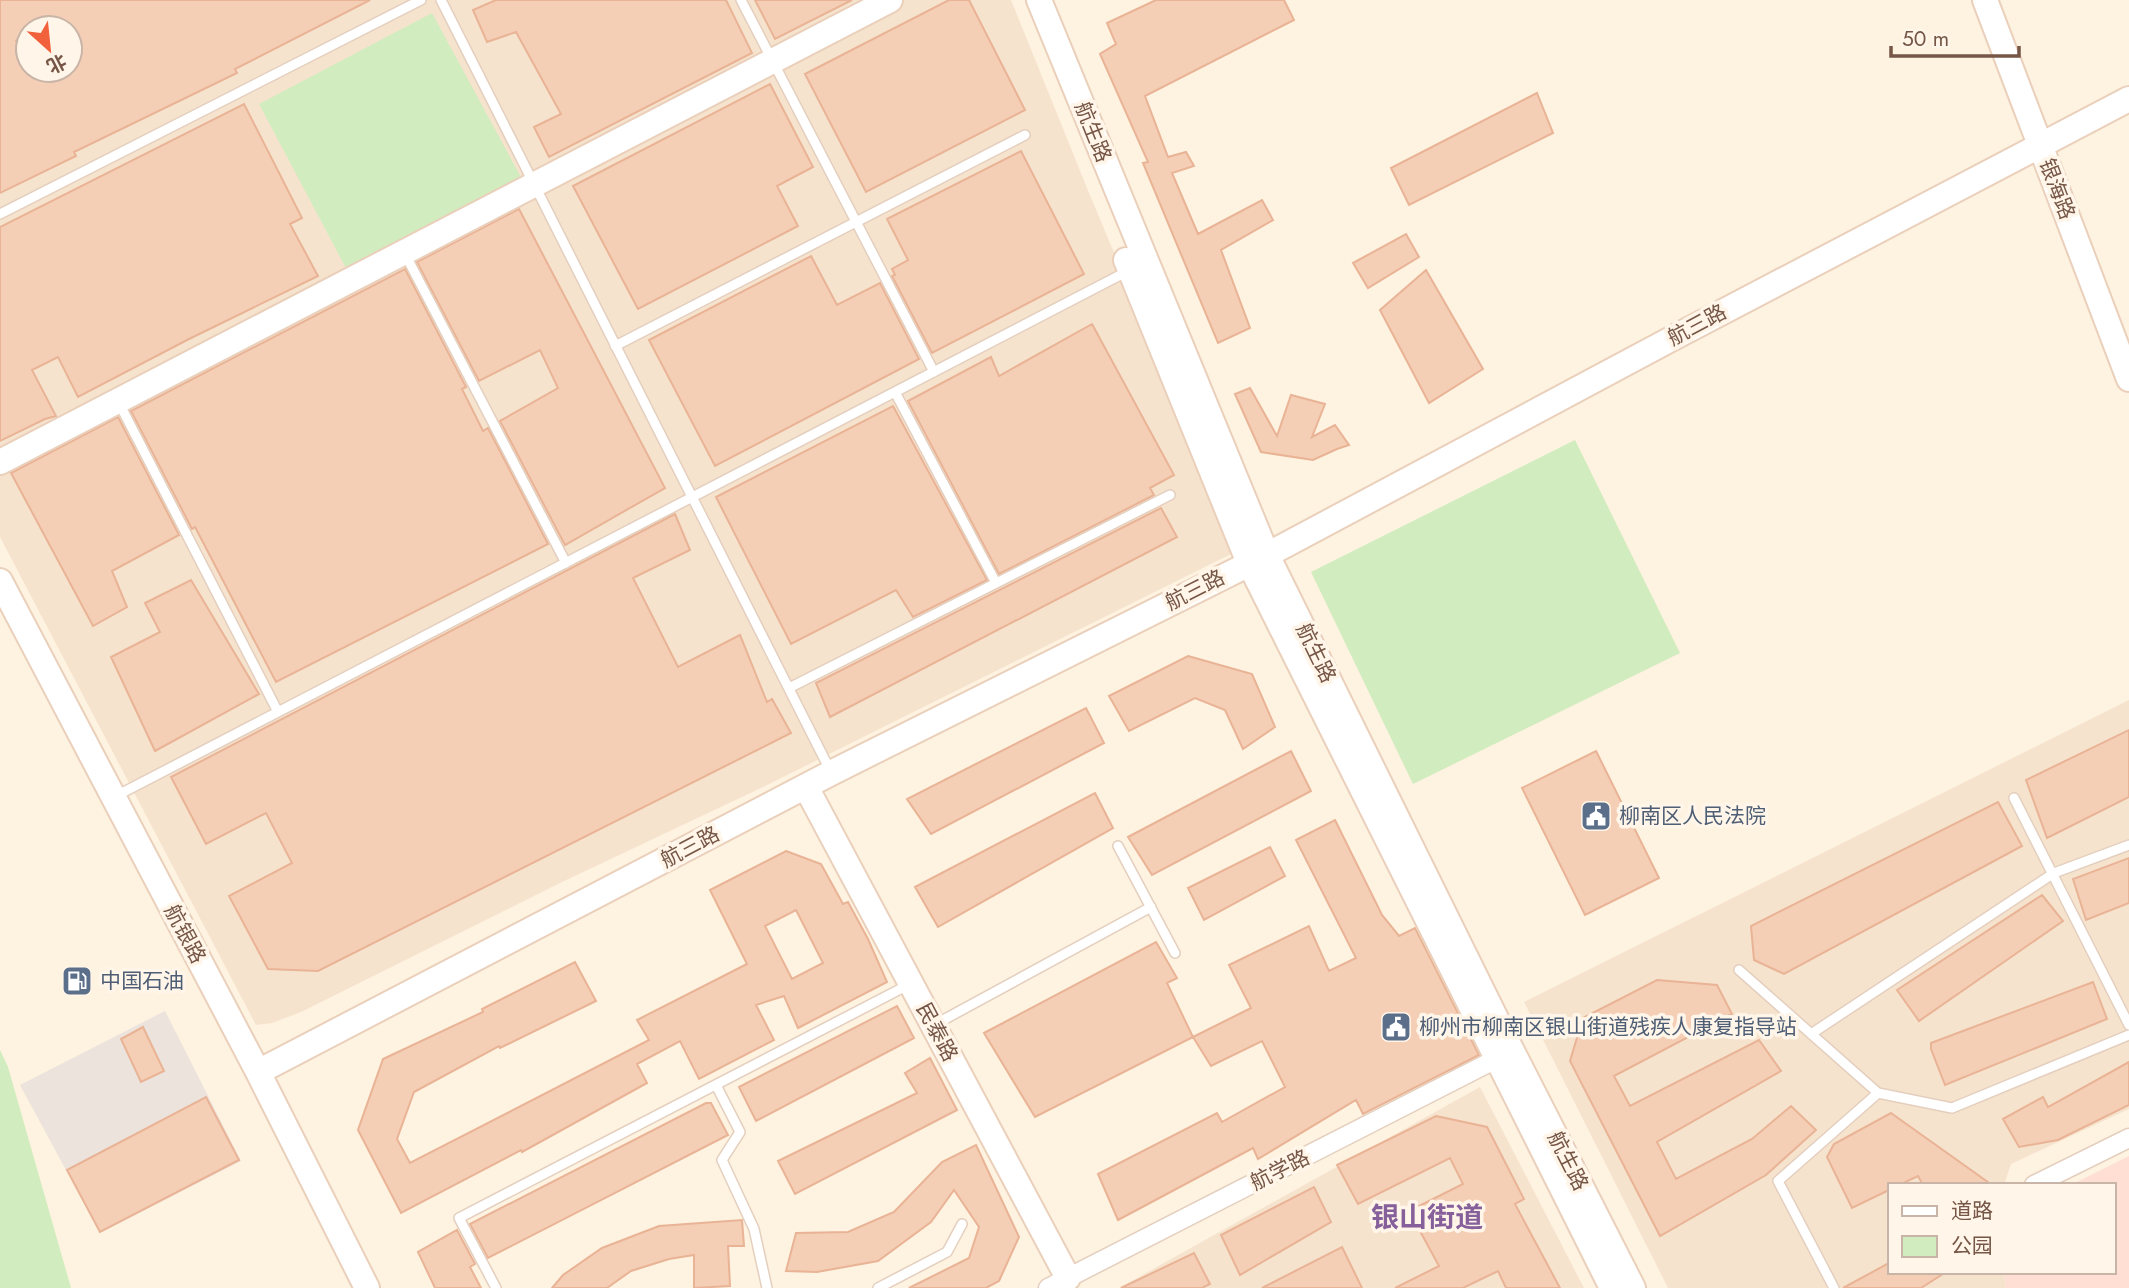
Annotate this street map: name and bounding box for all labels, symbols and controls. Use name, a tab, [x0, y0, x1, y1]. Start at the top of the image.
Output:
north arrow	[14, 14, 84, 84]
scale bar	[1891, 14, 2019, 58]
text: 50 m	[1902, 24, 1949, 54]
text: 北	[42, 47, 71, 80]
street label: 航生路	[1067, 97, 1119, 167]
street label: 银海路	[2032, 154, 2082, 224]
street label: 航三路	[1662, 297, 1732, 353]
street label: 航三路	[1160, 562, 1230, 618]
street label: 航生路	[1289, 618, 1343, 688]
public building icon: 柳南区人民法院	[1579, 799, 1613, 833]
place label: 柳南区人民法院	[1619, 801, 1766, 831]
street label: 航三路	[655, 819, 725, 875]
street label: 航银路	[157, 899, 213, 969]
fuel station icon: 中国石油	[60, 964, 94, 998]
place label: 中国石油	[100, 966, 184, 996]
street label: 民泰路	[909, 997, 965, 1067]
public building icon: 柳州市柳南区银山街道残疾人康复指导站	[1379, 1010, 1413, 1044]
place label: 柳州市柳南区银山街道残疾人康复指导站	[1419, 1012, 1797, 1042]
street label: 航生路	[1540, 1126, 1596, 1196]
street label: 航学路	[1245, 1142, 1315, 1198]
legend	[1888, 1183, 2115, 1274]
text: 道路	[1951, 1196, 1993, 1226]
district label: 银山街道	[1371, 1197, 1483, 1238]
text: 公园	[1951, 1231, 1993, 1261]

